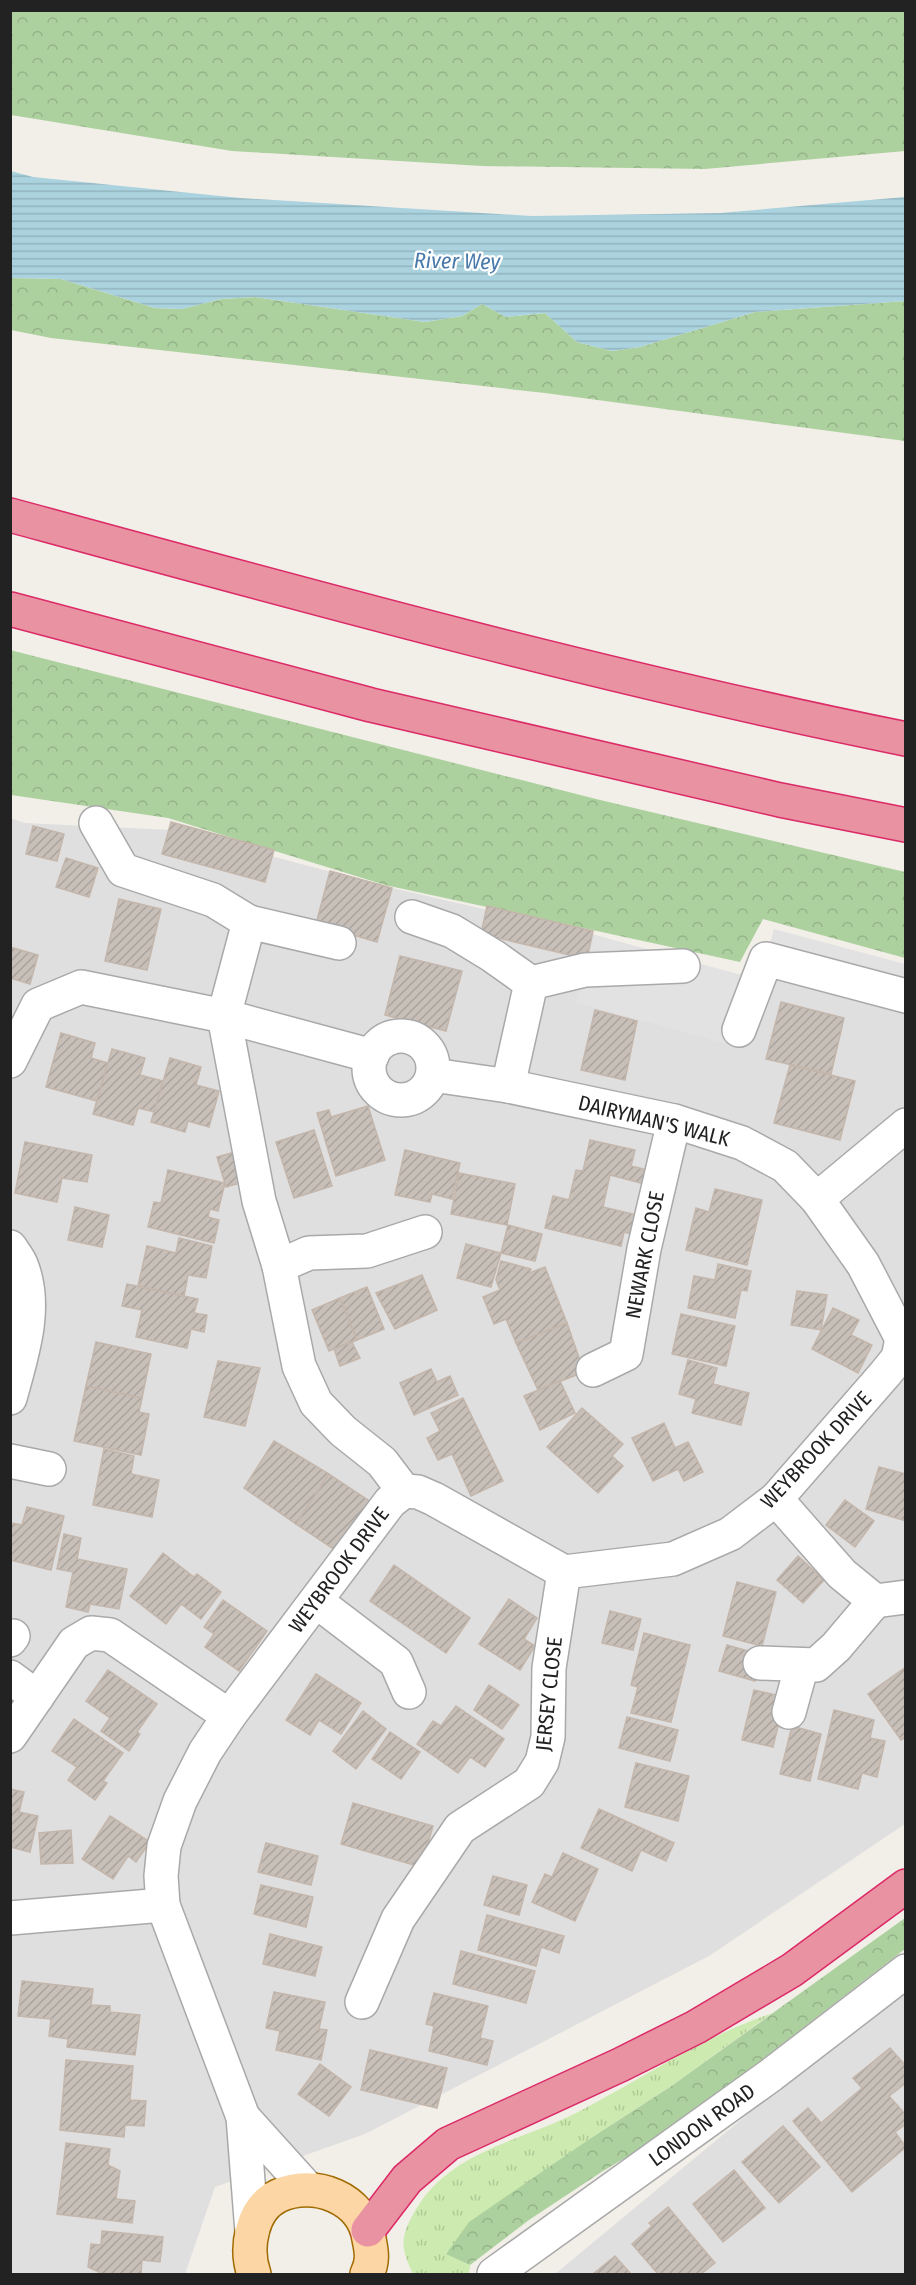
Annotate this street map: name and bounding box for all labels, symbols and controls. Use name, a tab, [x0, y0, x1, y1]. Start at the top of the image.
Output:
water label: River Wey	[414, 247, 502, 275]
street label: DAIRYMAN'S WALK	[576, 1090, 733, 1153]
street label: NEWARK CLOSE	[620, 1189, 670, 1321]
street label: WEYBROOK DRIVE	[755, 1386, 877, 1514]
street label: WEYBROOK DRIVE	[283, 1502, 395, 1638]
street label: JERSEY CLOSE	[530, 1635, 568, 1753]
street label: LONDON ROAD	[644, 2078, 760, 2172]

